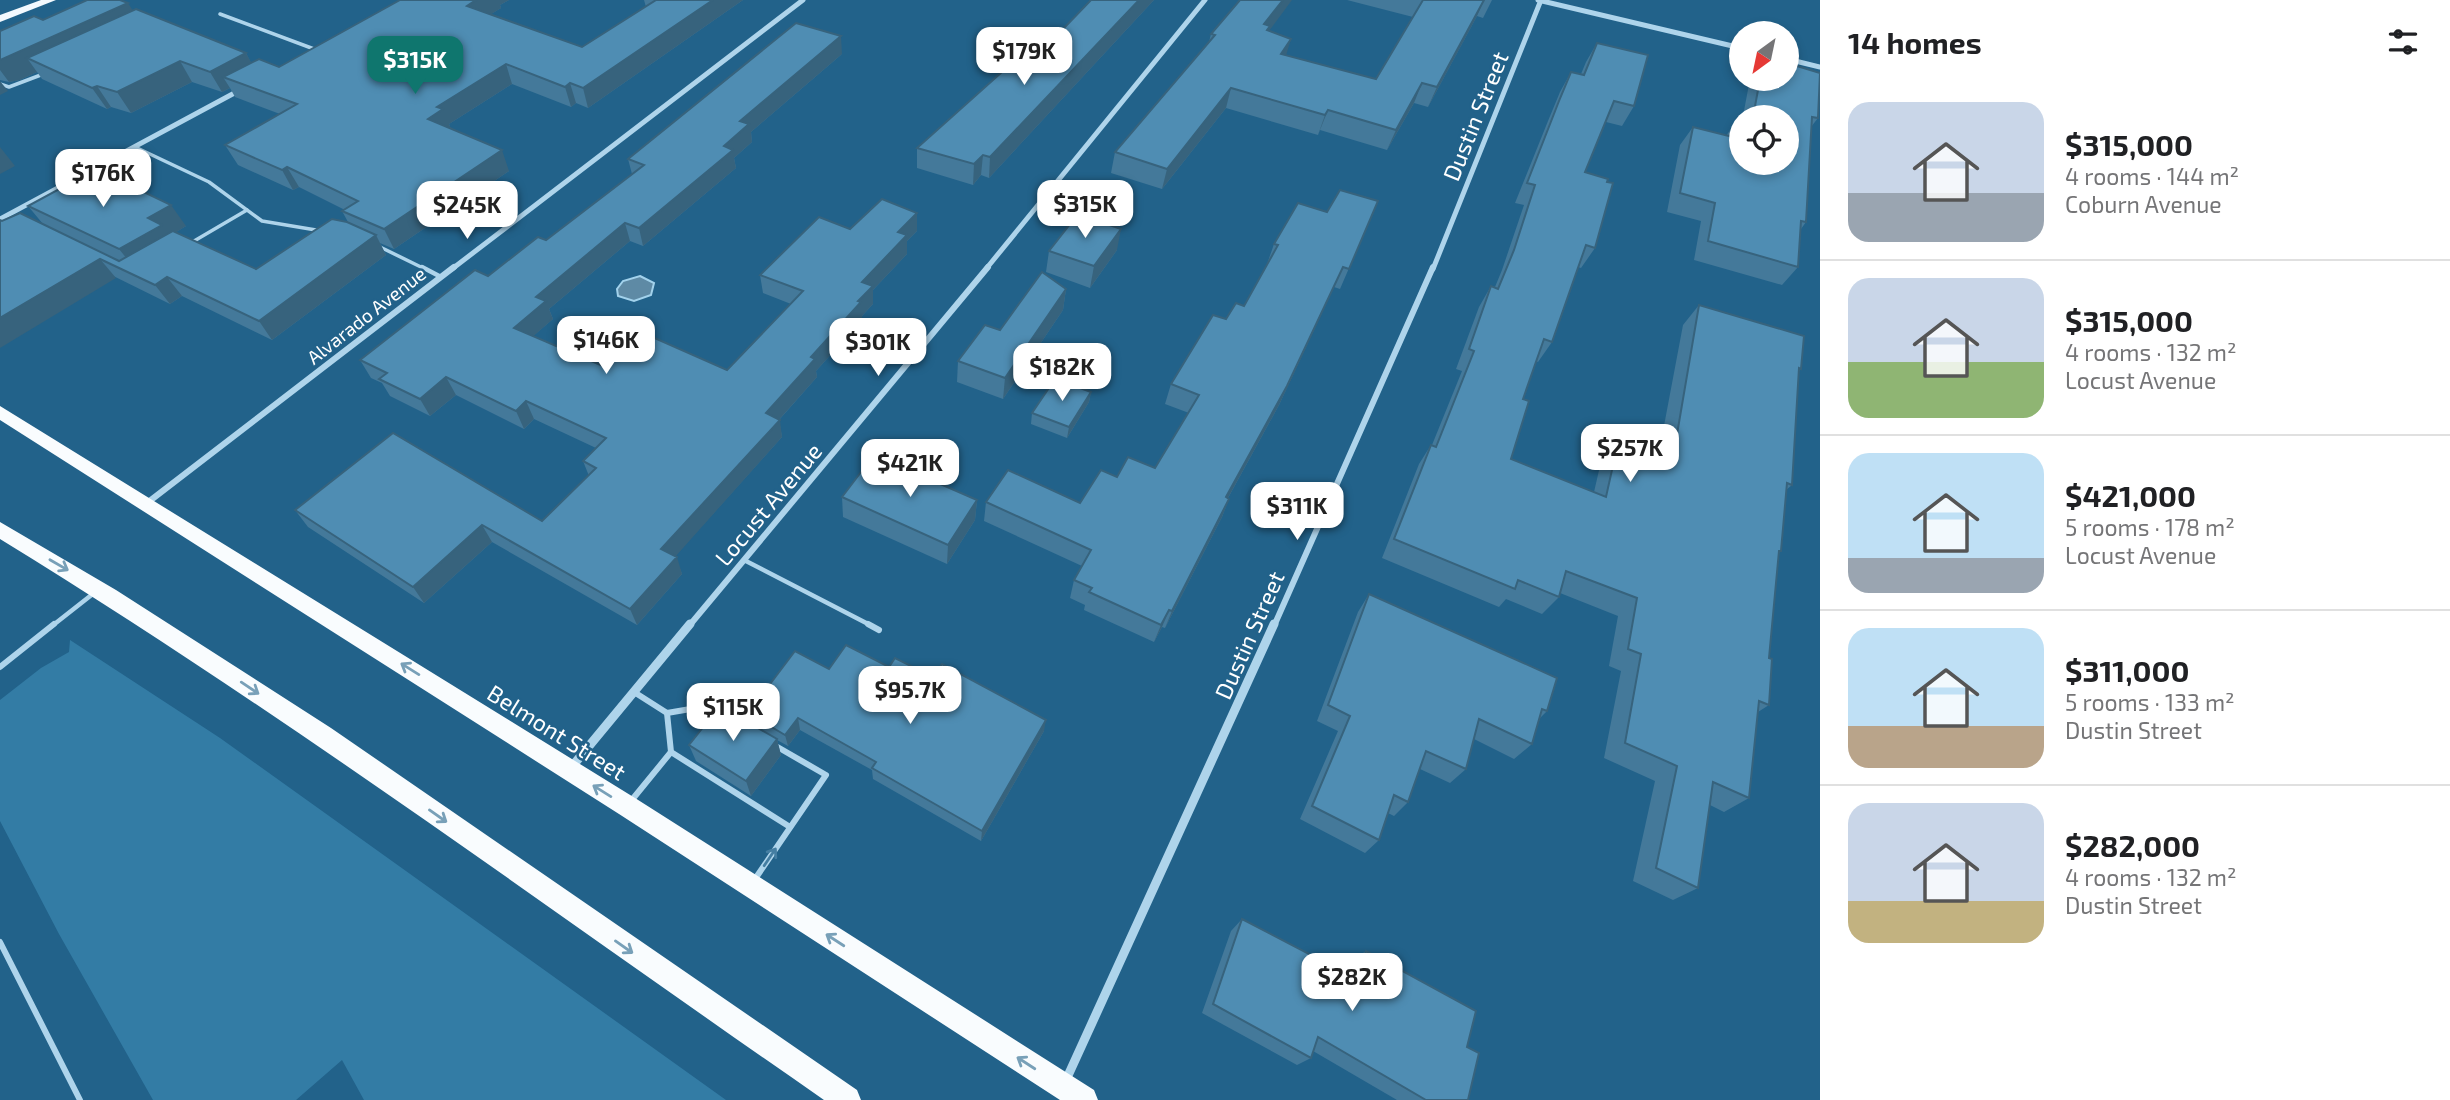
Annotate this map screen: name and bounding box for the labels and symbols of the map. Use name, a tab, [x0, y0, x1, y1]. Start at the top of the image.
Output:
north arrow	[1729, 21, 1799, 91]
pin: $179K	[975, 28, 1073, 87]
pin: $315K	[366, 36, 464, 96]
street label: Dustin Street	[1436, 47, 1514, 185]
pin: $176K	[54, 150, 152, 209]
pin: $315K	[1036, 180, 1134, 240]
pin: $245K	[418, 182, 516, 241]
street label: Alvarado Avenue	[302, 261, 430, 369]
pin: $146K	[557, 316, 655, 376]
pin: $301K	[829, 318, 927, 378]
pin: $182K	[1013, 344, 1111, 403]
pin: $257K	[1581, 424, 1679, 484]
street label: Locust Avenue	[709, 437, 827, 571]
pin: $421K	[861, 440, 959, 499]
pin: $311K	[1248, 482, 1346, 542]
one-way arrow	[48, 558, 68, 572]
street label: Dustin Street	[1208, 567, 1290, 703]
one-way arrow	[400, 662, 420, 676]
pin: $95.7K	[853, 666, 967, 726]
street label: Belmont Street	[483, 678, 632, 786]
one-way arrow	[240, 681, 259, 696]
pin: $115K	[684, 684, 782, 743]
one-way arrow	[593, 783, 612, 798]
one-way arrow	[428, 809, 447, 823]
one-way arrow	[763, 847, 777, 867]
one-way arrow	[825, 933, 845, 947]
one-way arrow	[614, 940, 633, 954]
pin: $282K	[1303, 954, 1401, 1013]
one-way arrow	[1017, 1056, 1036, 1071]

